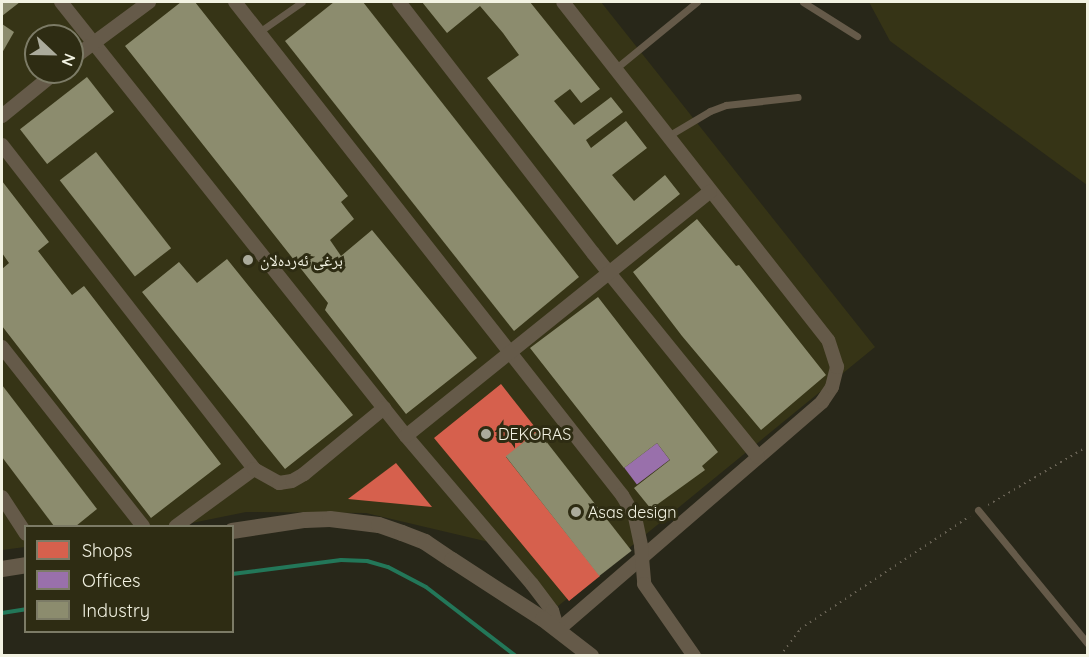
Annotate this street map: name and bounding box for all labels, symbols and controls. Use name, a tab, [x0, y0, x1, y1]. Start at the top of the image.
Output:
north arrow	[24, 24, 84, 84]
text: N	[57, 51, 80, 69]
place label: برغی ئەردەلان	[260, 250, 343, 270]
marker: برغی ئەردەلان	[241, 253, 255, 267]
place label: DEKORAS	[498, 424, 571, 444]
marker: DEKORAS	[479, 427, 493, 441]
place label: Asas design	[588, 502, 676, 522]
marker: Asas design	[569, 505, 583, 519]
legend	[24, 525, 234, 633]
text: Shops	[82, 539, 133, 562]
text: Offices	[82, 569, 141, 592]
text: Industry	[82, 599, 150, 622]

